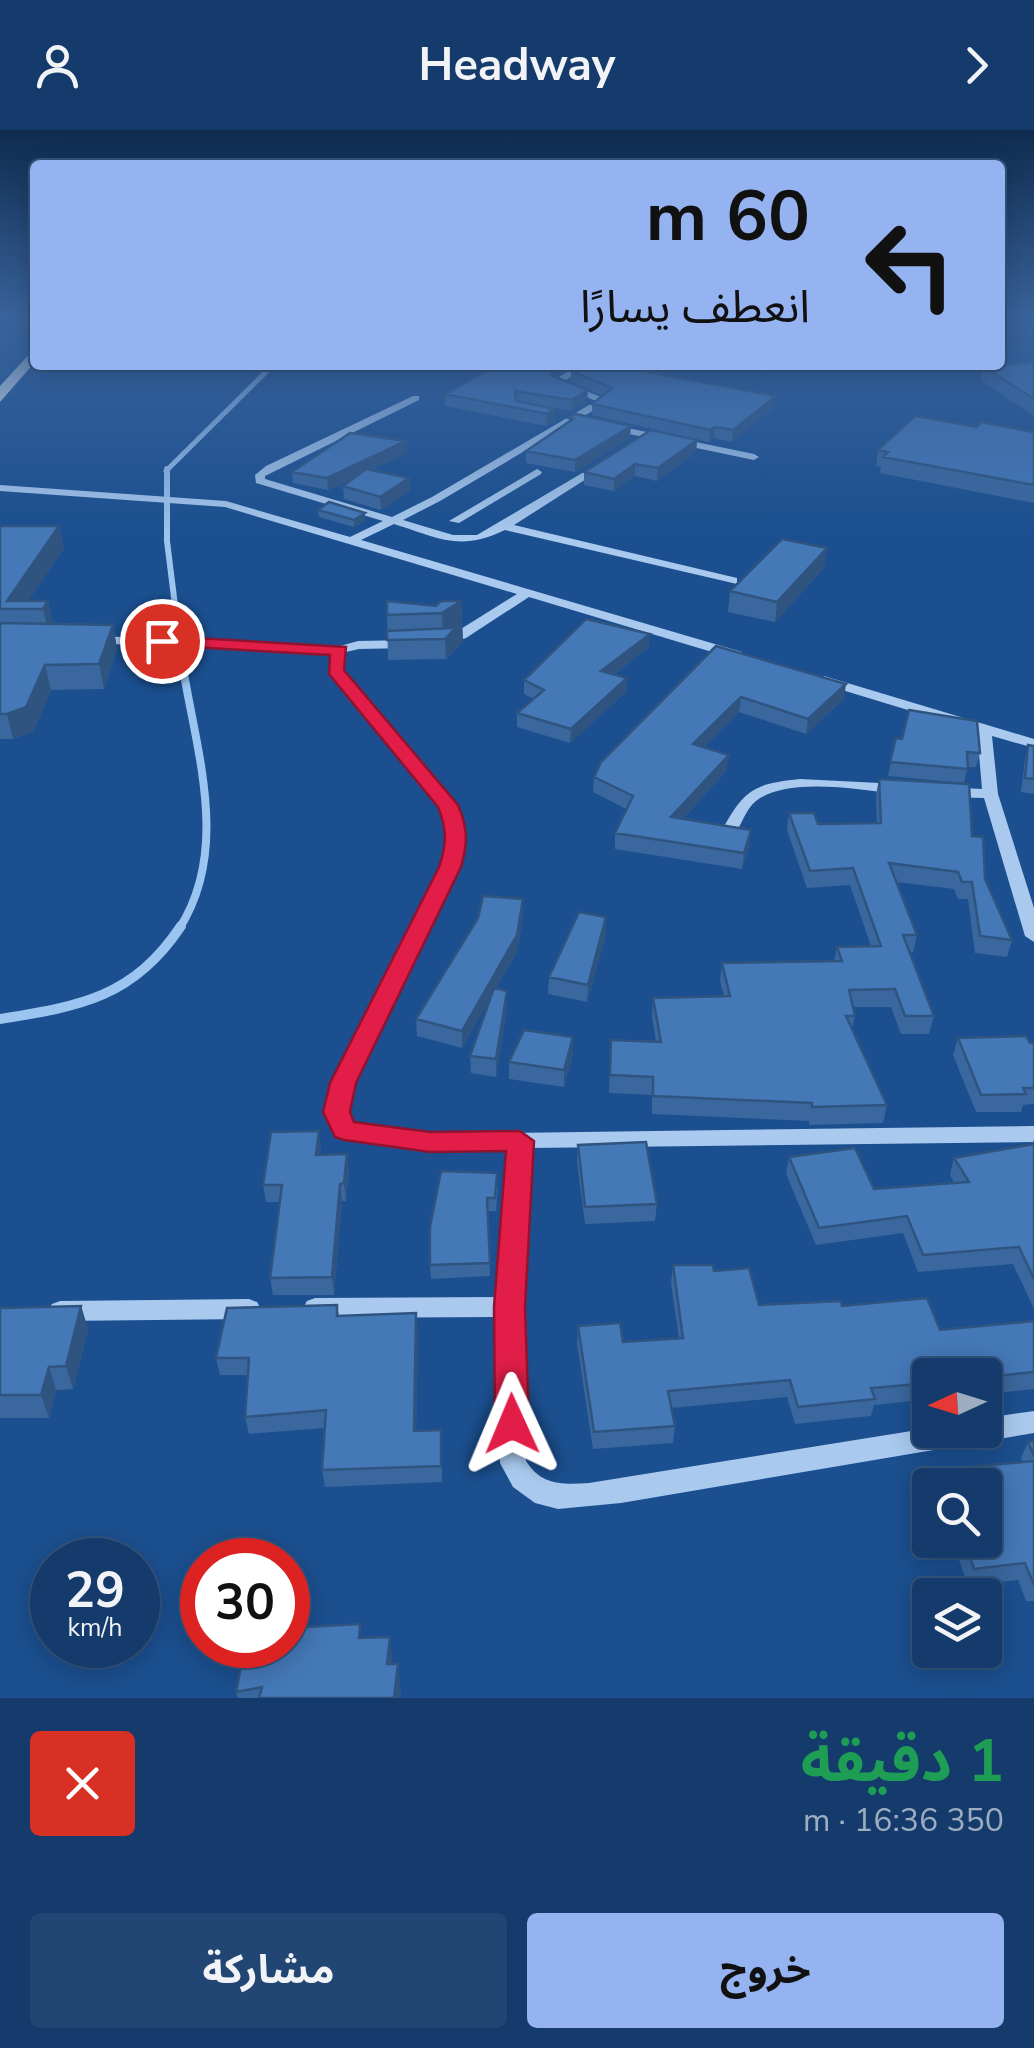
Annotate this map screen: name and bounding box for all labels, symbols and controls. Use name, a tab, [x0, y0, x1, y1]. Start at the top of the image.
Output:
text: Headway	[419, 35, 615, 96]
icon: person	[30, 38, 85, 93]
icon: forward	[949, 38, 1004, 93]
text: 60 m	[646, 169, 810, 265]
icon: left	[845, 200, 975, 330]
text: انعطف يسارًا	[580, 277, 810, 338]
pin	[120, 599, 205, 684]
icon: arrive	[135, 614, 190, 669]
north arrow	[912, 1358, 1002, 1448]
map controls	[912, 1358, 1002, 1668]
position arrow	[460, 1372, 564, 1476]
button: search	[912, 1468, 1002, 1558]
speed limit sign: 30	[180, 1538, 310, 1668]
text: 29	[65, 1556, 125, 1625]
button: layers	[912, 1578, 1002, 1668]
text: km/h	[67, 1611, 123, 1645]
text: 1 دقيقة	[801, 1720, 1004, 1802]
button: close	[30, 1731, 135, 1836]
text: 350 m · 16:36	[803, 1799, 1004, 1842]
button: مشاركة	[30, 1913, 507, 2028]
button: خروج	[527, 1913, 1004, 2028]

